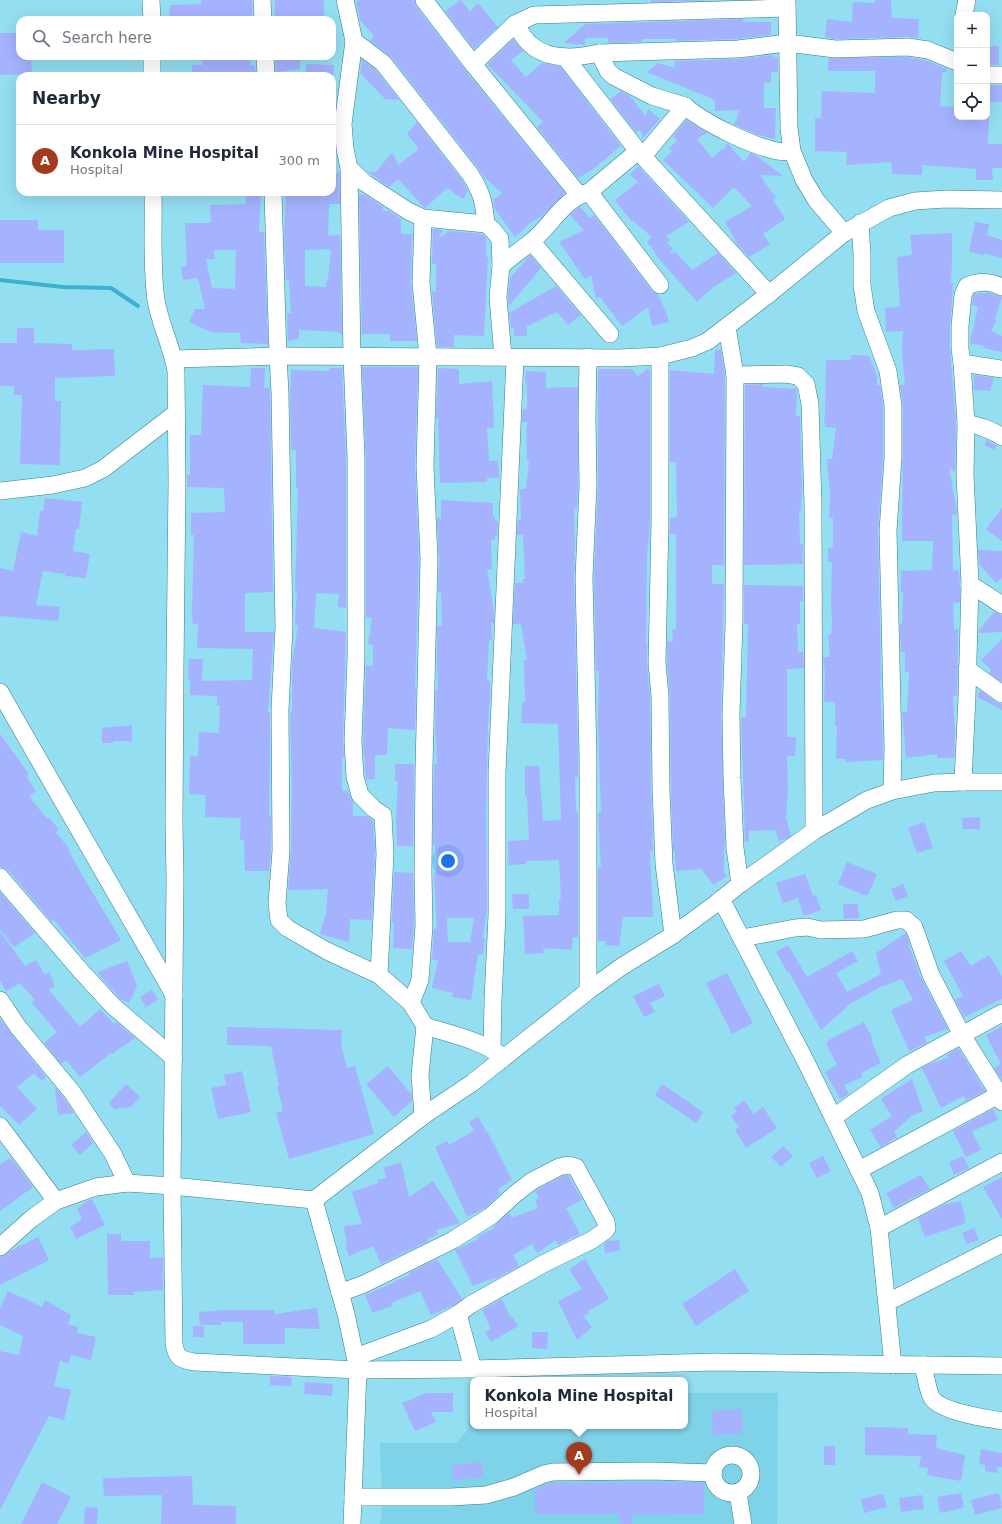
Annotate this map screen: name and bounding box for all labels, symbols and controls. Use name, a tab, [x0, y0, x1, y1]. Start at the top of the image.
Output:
map controls	[954, 12, 990, 120]
button: +	[954, 12, 990, 48]
search box	[16, 16, 336, 60]
icon: search	[30, 27, 52, 49]
text: Search here	[62, 29, 152, 47]
button: −	[954, 48, 990, 84]
button: locate	[954, 84, 990, 120]
text: Nearby	[32, 88, 101, 108]
text: Konkola Mine Hospital	[70, 144, 259, 162]
text: A	[40, 153, 50, 168]
text: 300 m	[278, 153, 320, 168]
text: Hospital	[70, 162, 123, 177]
your location	[438, 851, 458, 871]
popup	[470, 1377, 688, 1429]
text: Konkola Mine Hospital	[485, 1387, 673, 1405]
text: Hospital	[485, 1405, 538, 1420]
pin: A	[566, 1442, 592, 1475]

